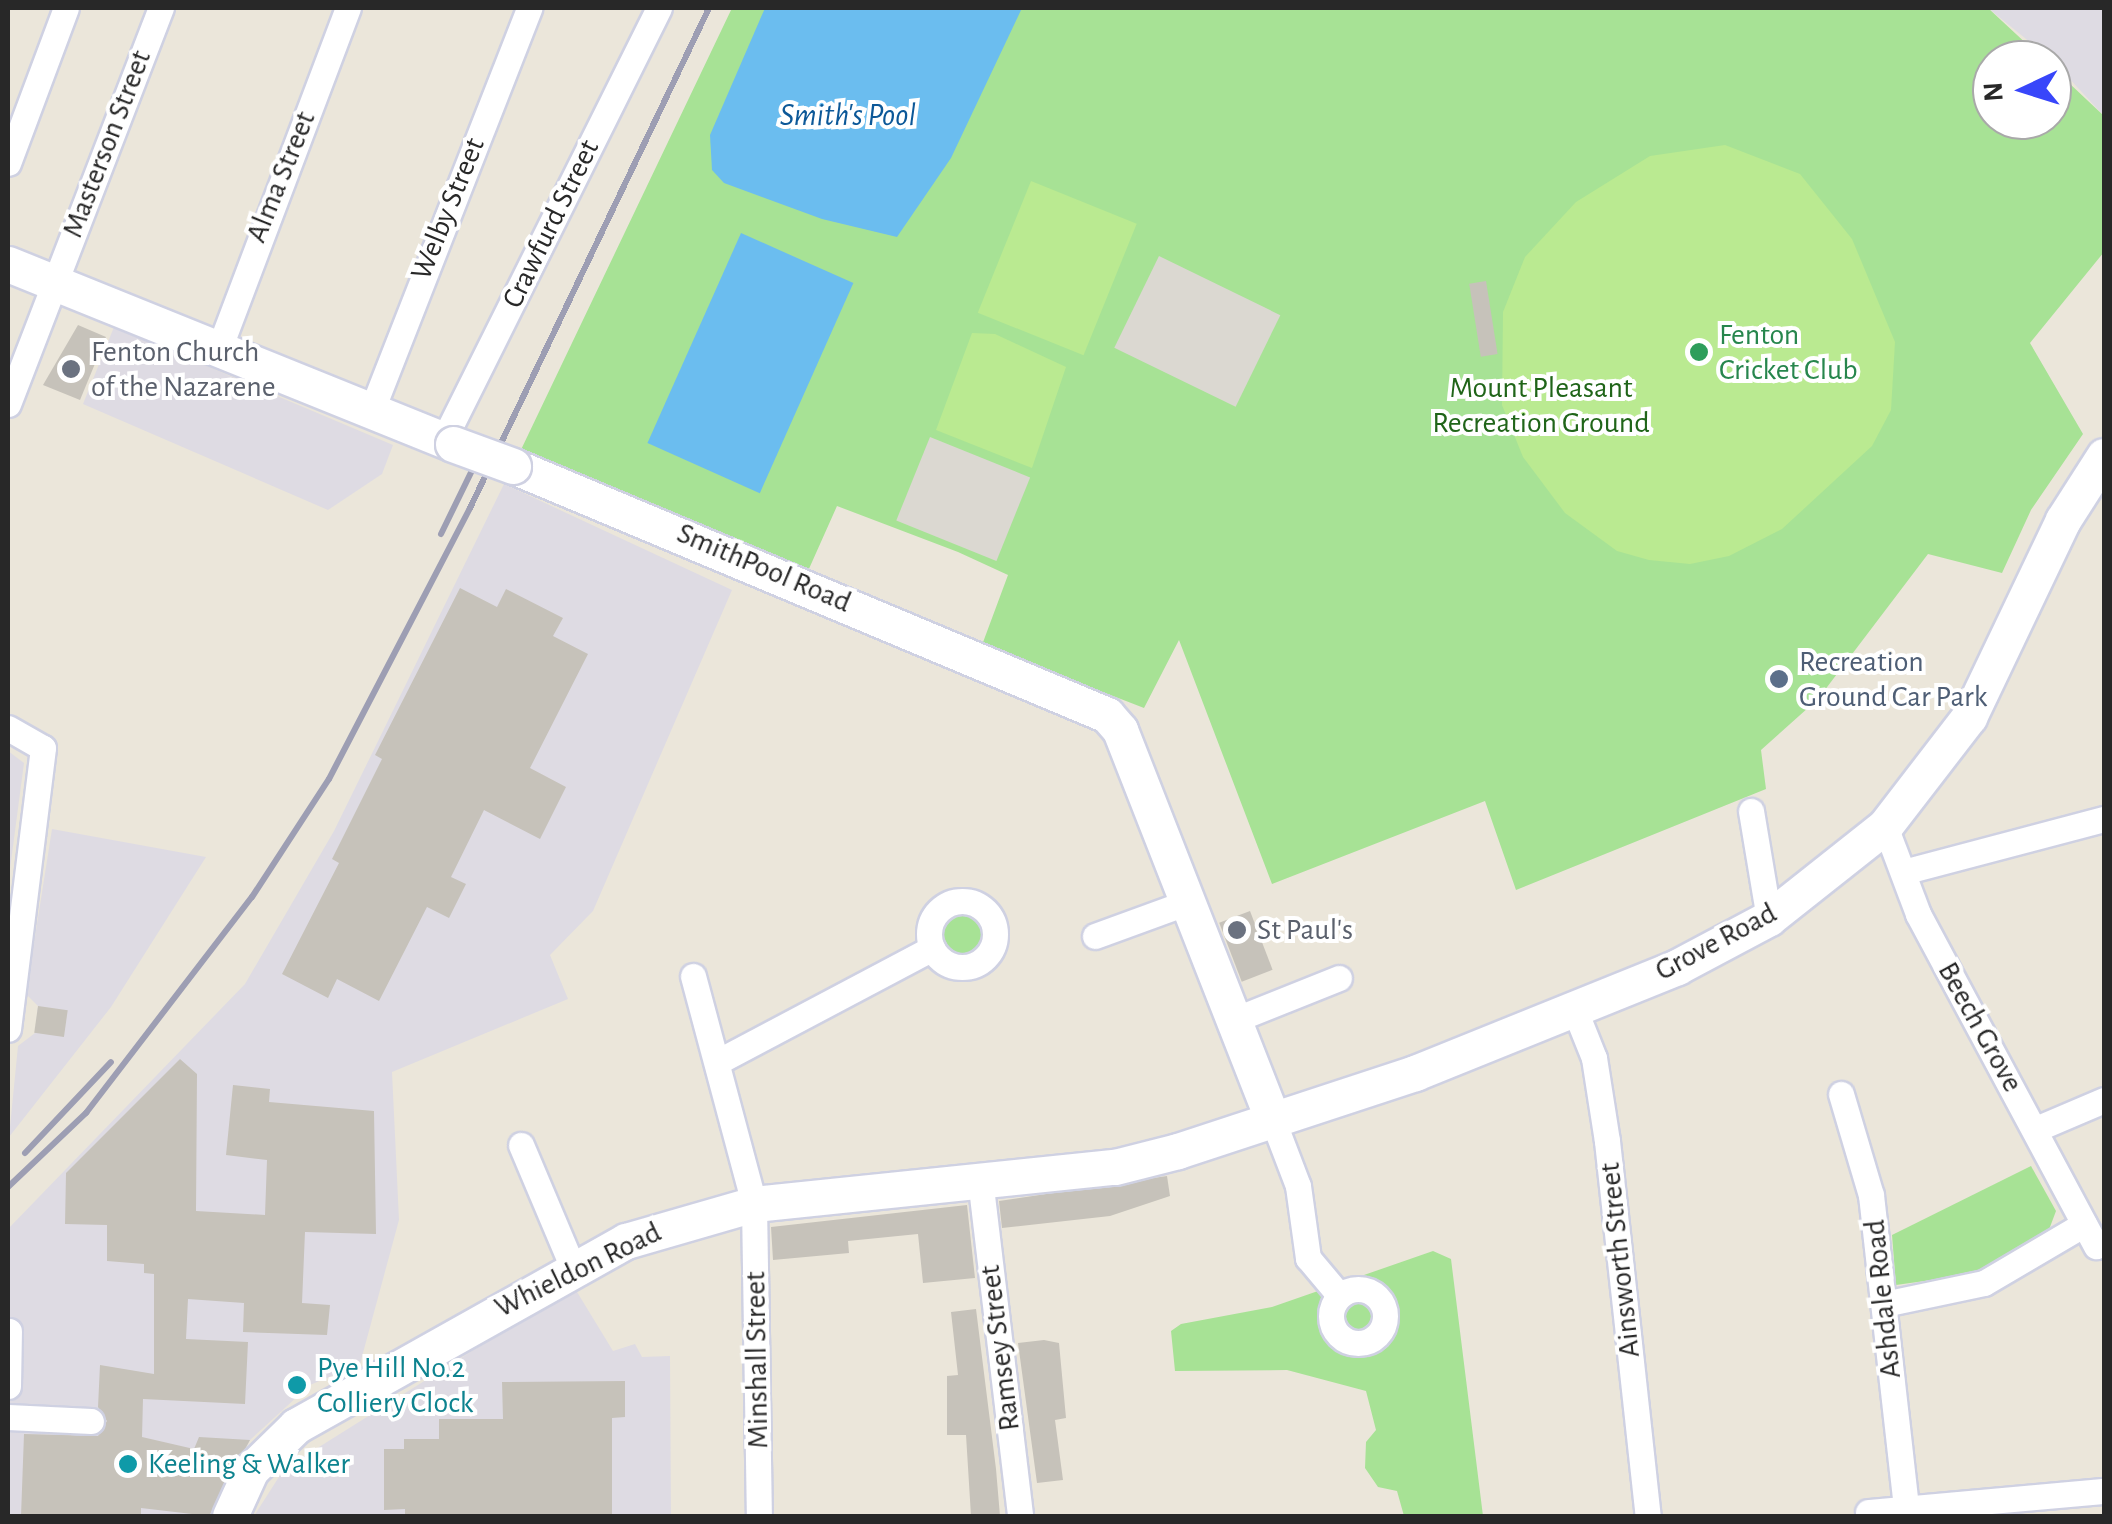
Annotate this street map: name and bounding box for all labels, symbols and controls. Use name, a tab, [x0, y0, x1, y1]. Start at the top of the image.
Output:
north arrow	[1972, 40, 2072, 140]
street label: Masterson Street	[55, 45, 159, 243]
text: N	[1979, 81, 2009, 103]
water label: Smith's Pool	[780, 96, 916, 134]
street label: Alma Street	[238, 106, 324, 248]
street label: Welby Street	[403, 133, 493, 285]
street label: Crawfurd Street	[495, 134, 607, 314]
place label: Fenton Cricket Club	[1719, 317, 1858, 388]
place label: Fenton Church of the Nazarene	[91, 334, 276, 404]
marker: Fenton Cricket Club	[1688, 341, 1710, 363]
marker: Fenton Church of the Nazarene	[60, 358, 82, 380]
park label: Mount Pleasant Recreation Ground	[1432, 370, 1650, 440]
street label: SmithPool Road	[672, 515, 856, 621]
place label: Recreation Ground Car Park	[1799, 644, 1987, 714]
marker: Recreation Ground Car Park	[1768, 668, 1790, 690]
street label: Grove Road	[1649, 895, 1783, 989]
place label: St Paul's	[1257, 912, 1353, 948]
marker: St Paul's	[1226, 919, 1248, 941]
street label: Beech Grove	[1930, 956, 2030, 1098]
street label: Ainsworth Street	[1592, 1161, 1648, 1359]
street label: Whieldon Road	[489, 1214, 667, 1326]
street label: Ashdale Road	[1857, 1218, 1909, 1380]
street label: Ramsey Street	[972, 1263, 1028, 1433]
street label: Minshall Street	[737, 1271, 777, 1449]
place label: Pye Hill No.2 Colliery Clock	[317, 1350, 473, 1420]
marker: Pye Hill No.2 Colliery Clock	[286, 1374, 308, 1396]
place label: Keeling & Walker	[148, 1446, 350, 1482]
marker: Keeling & Walker	[117, 1453, 139, 1475]

